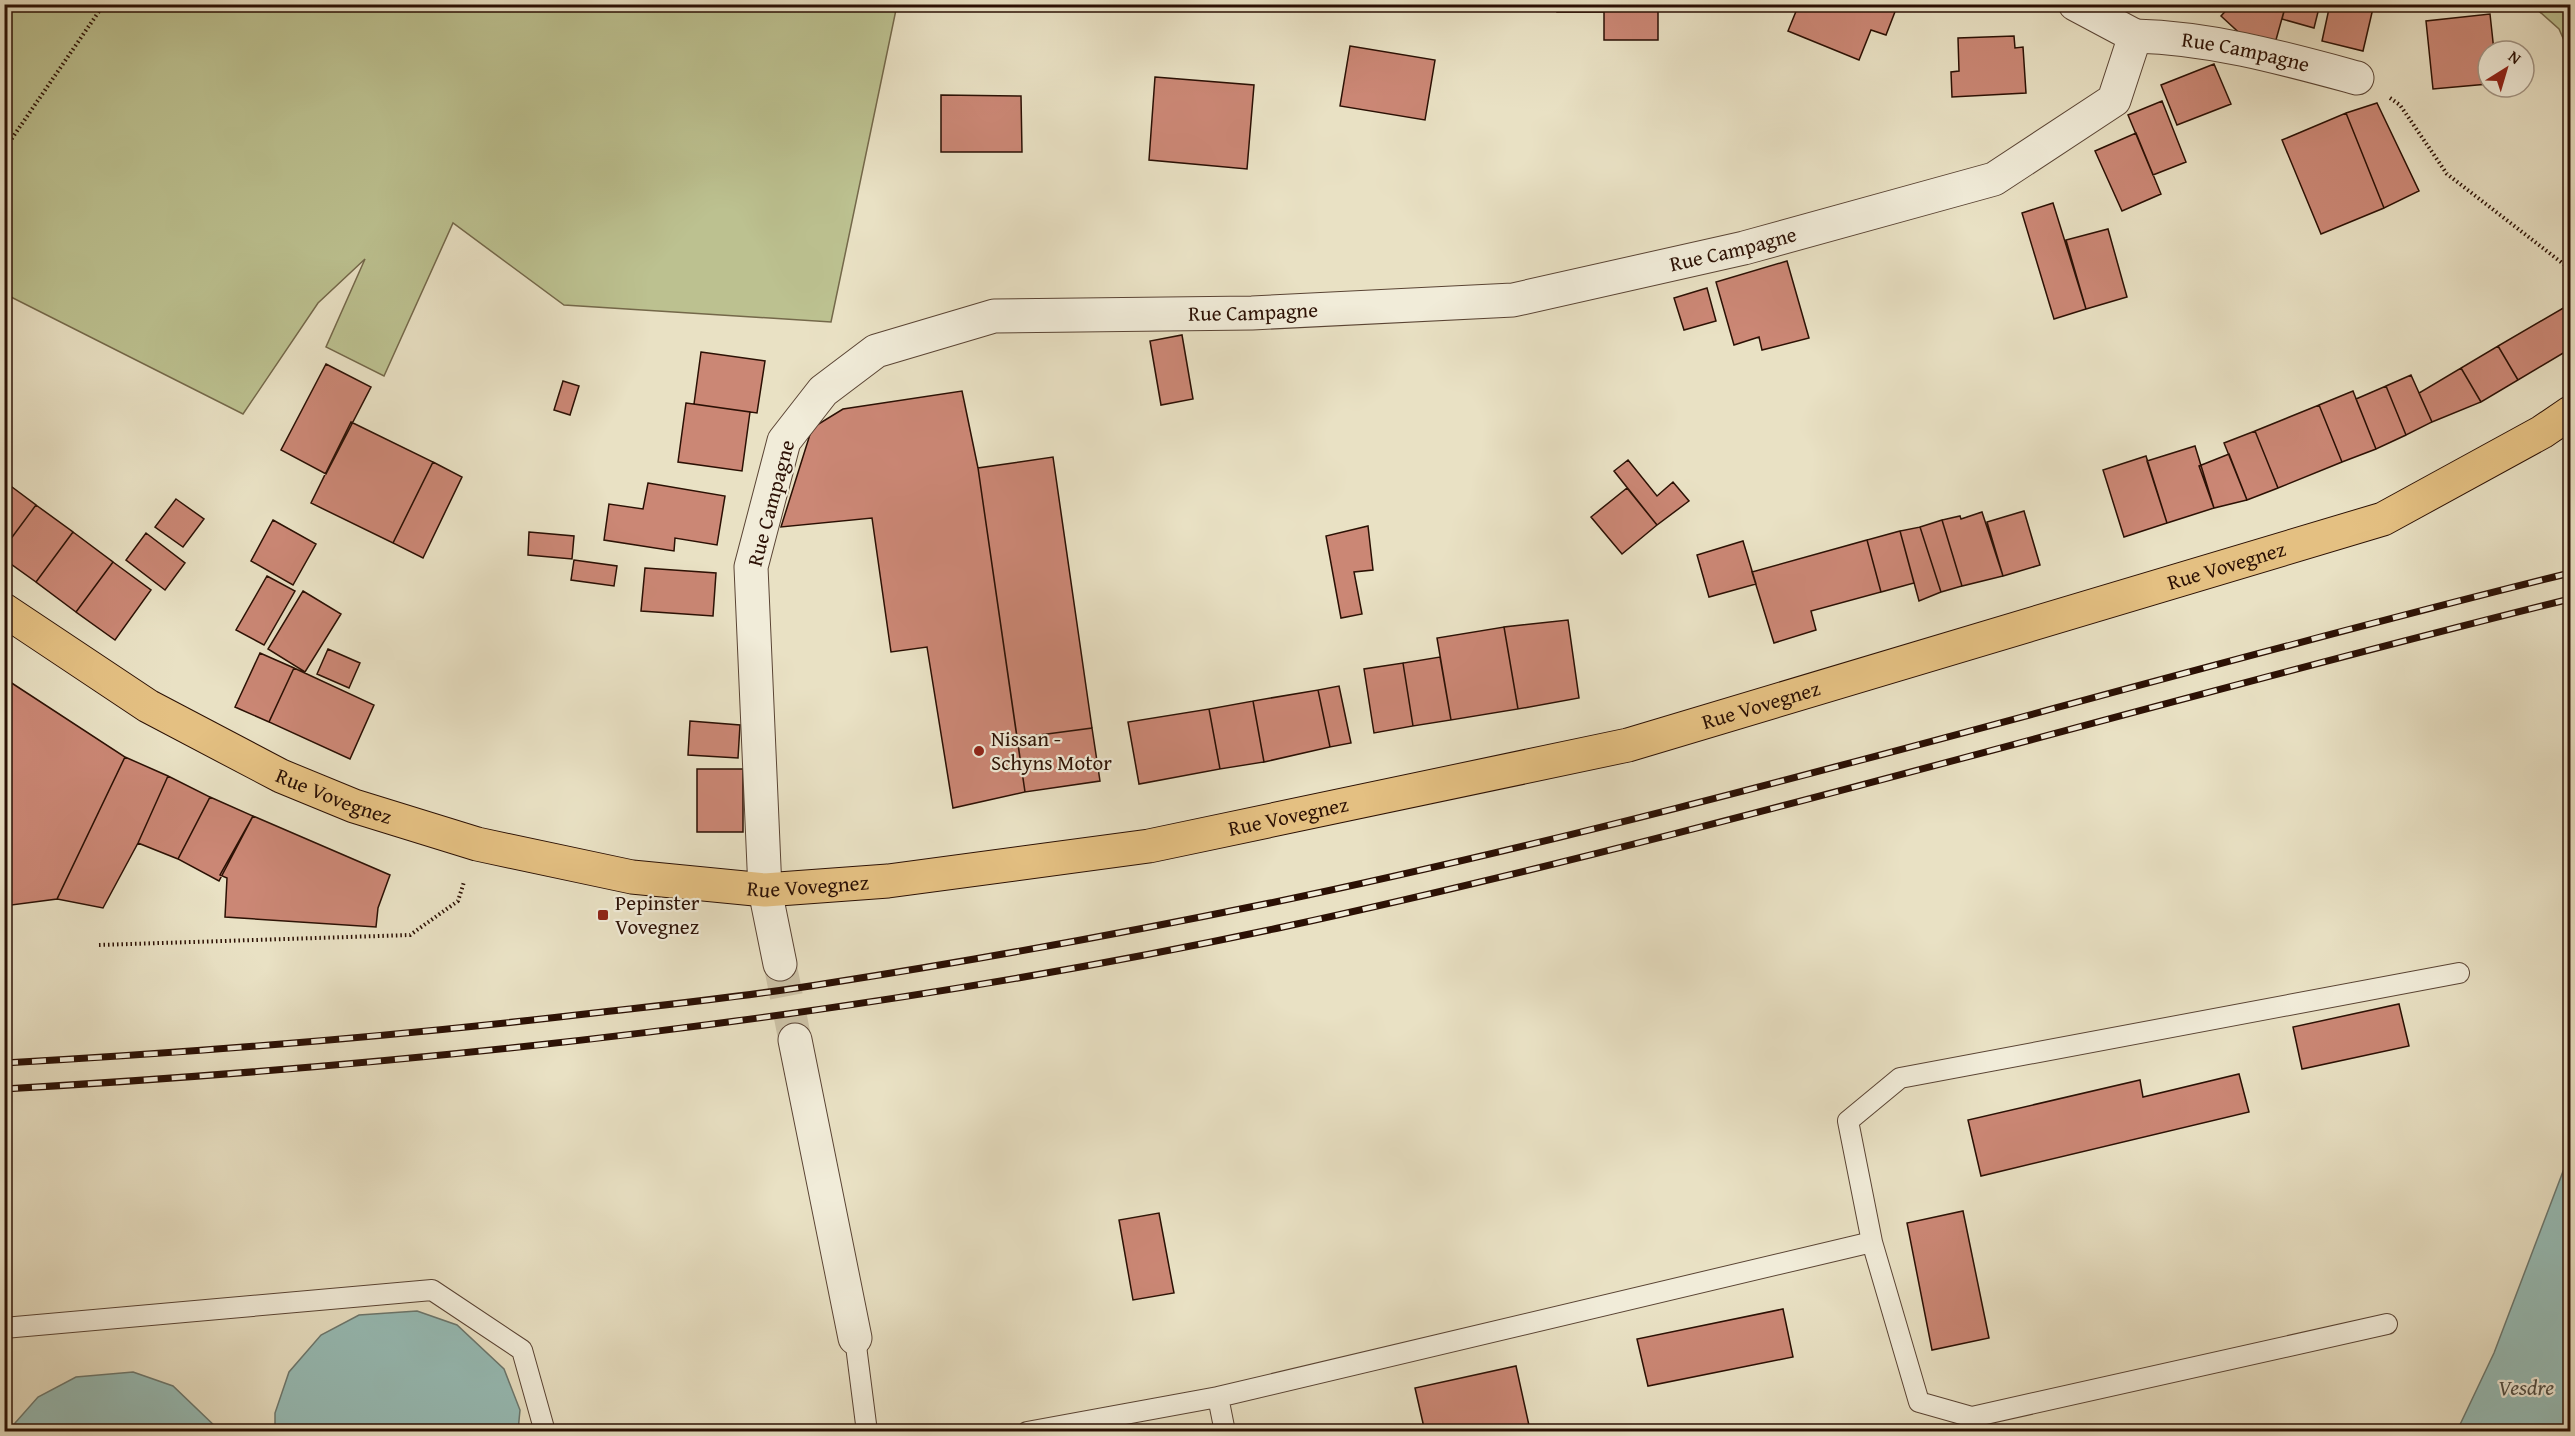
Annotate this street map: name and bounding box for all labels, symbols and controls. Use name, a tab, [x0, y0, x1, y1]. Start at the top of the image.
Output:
street label: Rue Campagne	[2180, 23, 2313, 80]
north arrow	[2476, 39, 2536, 99]
text: N	[2504, 44, 2527, 70]
street label: Rue Campagne	[1666, 218, 1800, 279]
street label: Rue Campagne	[1188, 294, 1319, 329]
street label: Rue Campagne	[739, 436, 802, 570]
street label: Rue Vovegnez	[2163, 533, 2289, 598]
street label: Rue Vovegnez	[1698, 672, 1824, 737]
place label: Nissan - Schyns Motor	[991, 723, 1112, 778]
marker: Nissan - Schyns Motor	[972, 744, 986, 758]
street label: Rue Vovegnez	[271, 760, 396, 832]
street label: Rue Vovegnez	[1225, 788, 1351, 844]
street label: Rue Vovegnez	[746, 866, 870, 906]
place label: Pepinster Vovegnez	[615, 887, 700, 942]
marker: Pepinster Vovegnez	[596, 908, 610, 922]
water label: Vesdre	[2498, 1371, 2554, 1403]

